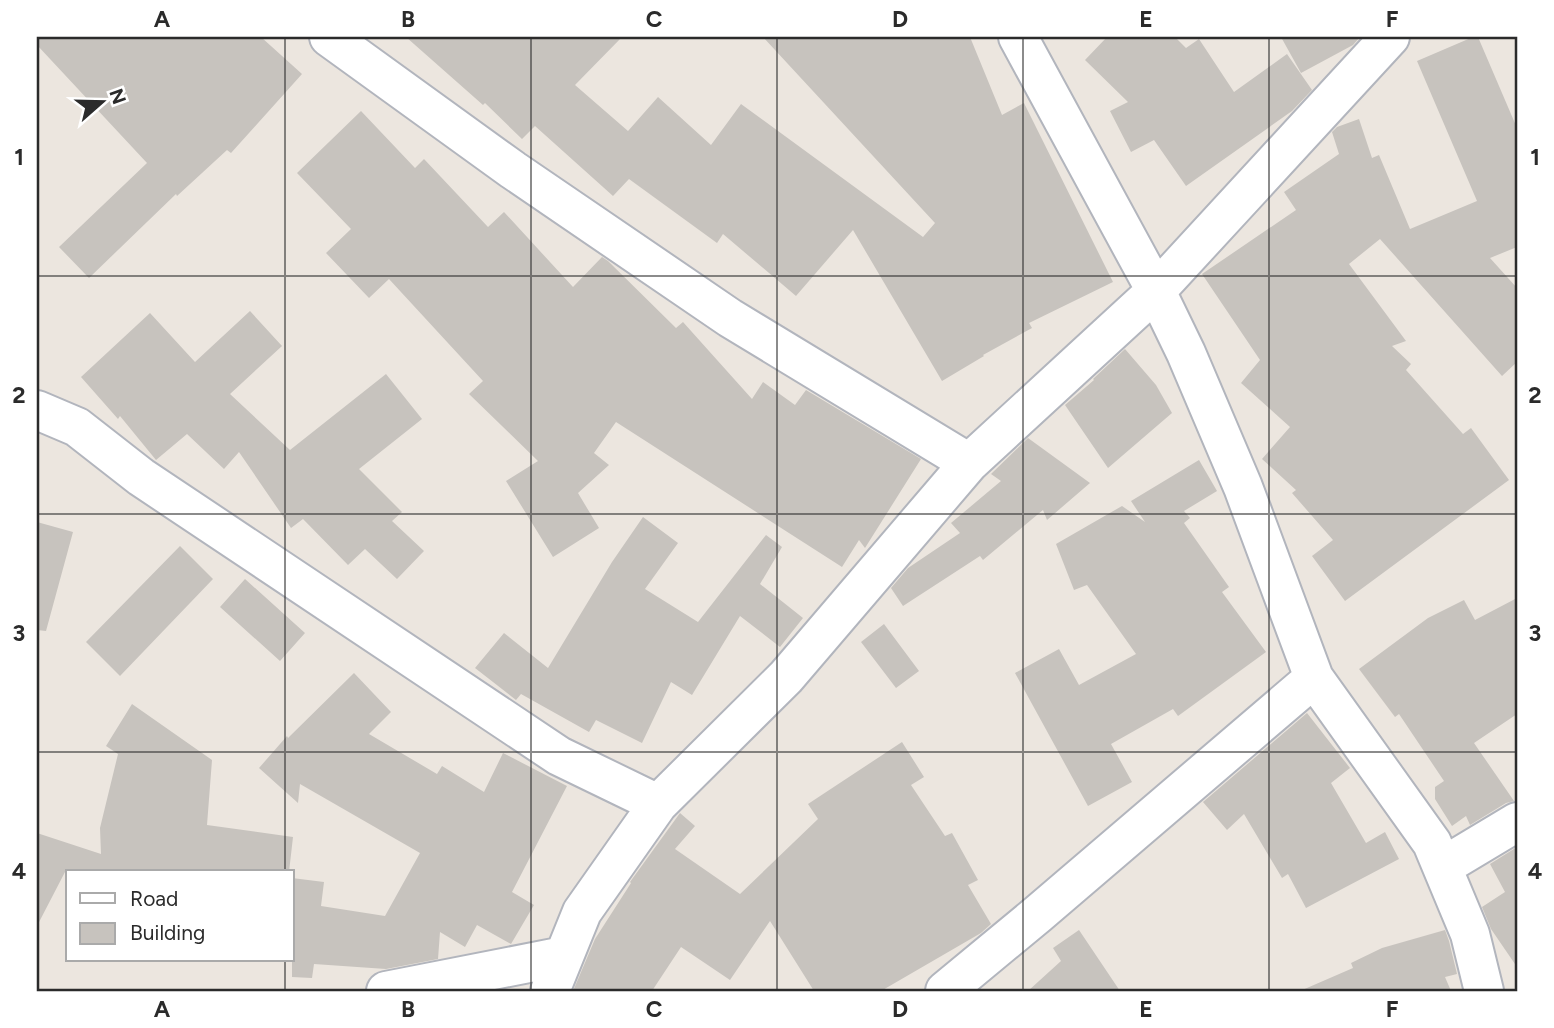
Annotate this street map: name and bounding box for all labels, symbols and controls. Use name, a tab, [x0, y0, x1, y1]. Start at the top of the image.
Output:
text: A	[154, 5, 171, 33]
text: B	[401, 5, 415, 33]
text: C	[646, 5, 663, 33]
text: D	[892, 5, 908, 33]
text: E	[1139, 5, 1153, 33]
text: F	[1386, 5, 1399, 33]
north arrow	[66, 66, 136, 136]
text: N	[104, 86, 131, 107]
text: 1	[14, 143, 24, 171]
text: 1	[1530, 143, 1540, 171]
text: 2	[12, 381, 26, 409]
text: 2	[1528, 381, 1542, 409]
text: 3	[13, 619, 25, 647]
text: 3	[1529, 619, 1541, 647]
text: 4	[12, 857, 26, 885]
text: 4	[1528, 857, 1542, 885]
legend	[66, 870, 294, 962]
text: Road	[130, 886, 178, 911]
text: Building	[130, 920, 205, 945]
text: A	[154, 995, 171, 1023]
text: B	[401, 995, 415, 1023]
text: C	[646, 995, 663, 1023]
text: D	[892, 995, 908, 1023]
text: E	[1139, 995, 1153, 1023]
text: F	[1386, 995, 1399, 1023]

